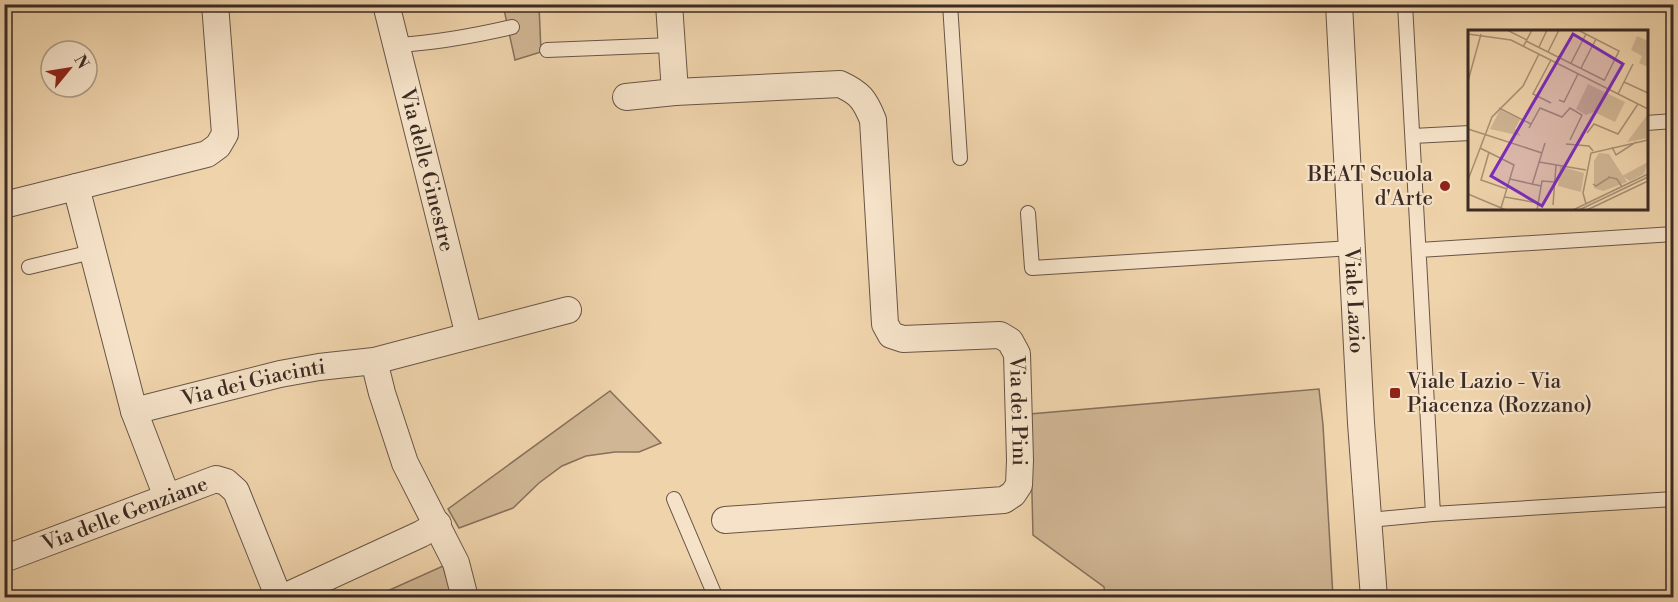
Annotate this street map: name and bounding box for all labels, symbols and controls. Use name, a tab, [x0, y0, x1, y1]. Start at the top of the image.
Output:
inset map	[1468, 30, 1648, 210]
north arrow	[39, 39, 99, 99]
text: N	[69, 52, 93, 73]
street label: Via delle Ginestre	[393, 85, 459, 255]
place label: BEAT Scuola d'Arte	[1307, 162, 1433, 212]
marker: BEAT Scuola d'Arte	[1438, 179, 1452, 193]
street label: Viale Lazio	[1338, 246, 1369, 354]
street label: Via dei Giacinti	[178, 354, 327, 413]
street label: Via dei Pini	[1003, 354, 1032, 467]
place label: Viale Lazio - Via Piacenza (Rozzano)	[1406, 369, 1592, 419]
marker: Viale Lazio - Via Piacenza (Rozzano)	[1388, 386, 1402, 400]
street label: Via delle Genziane	[38, 471, 212, 558]

